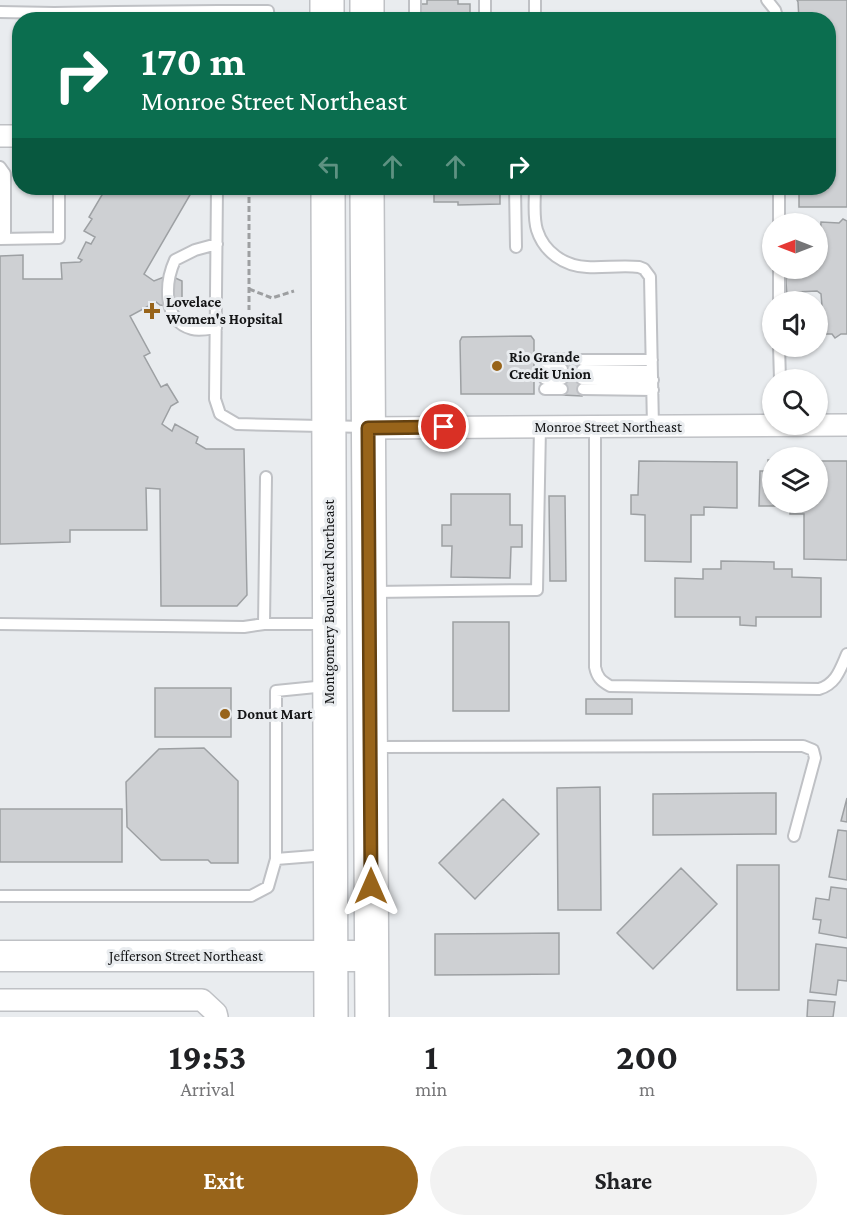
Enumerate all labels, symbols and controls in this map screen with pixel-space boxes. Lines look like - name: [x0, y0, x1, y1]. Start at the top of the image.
- icon: right: [42, 36, 120, 114]
- text: 170 m: [141, 37, 246, 84]
- text: Monroe Street Northeast: [141, 86, 407, 116]
- icon: left: [313, 150, 346, 183]
- icon: ahead: [376, 150, 409, 183]
- icon: ahead: [439, 150, 472, 183]
- icon: right: [502, 150, 535, 183]
- north arrow: [762, 213, 828, 279]
- map controls: [762, 213, 828, 513]
- button: sound: [762, 291, 828, 357]
- place label: Lovelace Women's Hopsital: [165, 294, 283, 327]
- marker: Lovelace Women's Hopsital: [143, 302, 161, 320]
- place label: Rio Grande Credit Union: [509, 349, 592, 382]
- marker: Rio Grande Credit Union: [490, 359, 504, 373]
- button: search: [762, 369, 828, 435]
- pin: [418, 401, 469, 452]
- icon: arrive: [427, 410, 460, 443]
- street label: Monroe Street Northeast: [534, 419, 683, 435]
- button: layers: [762, 447, 828, 513]
- street label: Montgomery Boulevard Northeast: [321, 499, 338, 704]
- place label: Donut Mart: [237, 706, 313, 722]
- marker: Donut Mart: [218, 707, 232, 721]
- position arrow: [339, 854, 403, 918]
- street label: Jefferson Street Northeast: [107, 948, 264, 965]
- text: 19:53: [169, 1037, 246, 1077]
- text: 1: [424, 1037, 438, 1077]
- text: 200: [616, 1037, 678, 1077]
- text: Arrival: [180, 1078, 235, 1100]
- text: min: [415, 1078, 447, 1100]
- text: m: [639, 1078, 655, 1100]
- button: Exit: [30, 1146, 418, 1215]
- button: Share: [430, 1146, 817, 1215]

